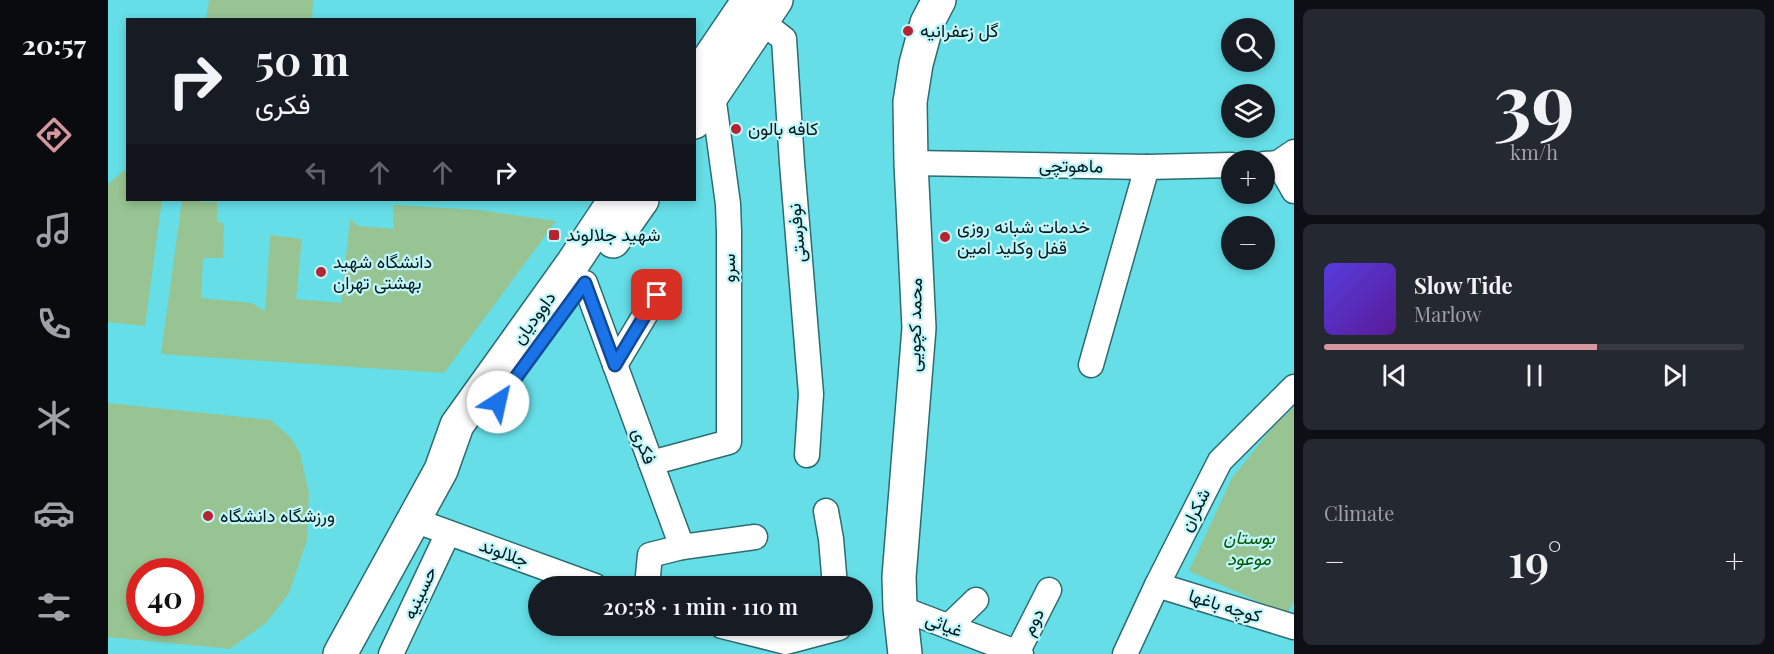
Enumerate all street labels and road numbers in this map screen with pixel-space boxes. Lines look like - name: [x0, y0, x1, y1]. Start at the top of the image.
- street label: ماهوتچی: [1039, 152, 1103, 179]
- street label: نوفرستی: [781, 203, 811, 264]
- street label: سرو: [716, 254, 740, 282]
- street label: محمد کچویی: [901, 278, 928, 372]
- street label: داوودیان: [506, 286, 561, 349]
- street label: فکری: [627, 424, 663, 467]
- street label: شکران: [1173, 484, 1215, 535]
- street label: جلالوند: [476, 532, 532, 572]
- street label: حسینیه: [396, 562, 442, 623]
- street label: کوچه باغها: [1186, 583, 1265, 628]
- street label: دوم: [1015, 604, 1050, 640]
- street label: غیاثی: [922, 606, 966, 642]

